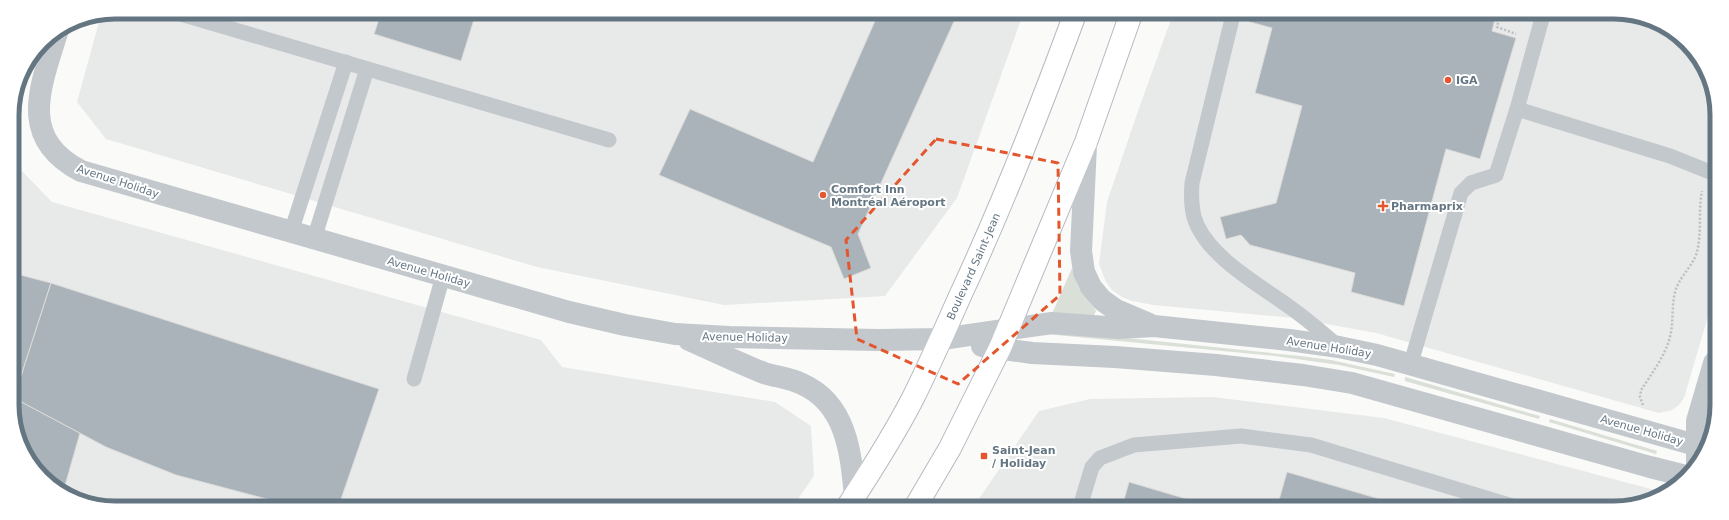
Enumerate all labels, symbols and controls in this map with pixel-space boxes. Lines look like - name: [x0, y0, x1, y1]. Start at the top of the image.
- place label: IGA: [1456, 74, 1478, 87]
- marker: IGA: [1443, 75, 1453, 85]
- street label: Avenue Holiday: [75, 162, 161, 201]
- place label: Comfort Inn Montréal Aéroport: [831, 183, 946, 209]
- marker: Comfort Inn Montréal Aéroport: [818, 190, 828, 200]
- place label: Pharmaprix: [1391, 200, 1463, 213]
- marker: Pharmaprix: [1378, 201, 1388, 211]
- street label: Boulevard Saint-Jean: [944, 211, 1003, 322]
- street label: Avenue Holiday: [386, 254, 472, 291]
- street label: Avenue Holiday: [702, 330, 788, 345]
- street label: Avenue Holiday: [1286, 334, 1373, 361]
- street label: Avenue Holiday: [1599, 412, 1685, 449]
- place label: Saint-Jean / Holiday: [992, 444, 1056, 470]
- marker: Saint-Jean / Holiday: [979, 451, 989, 461]

